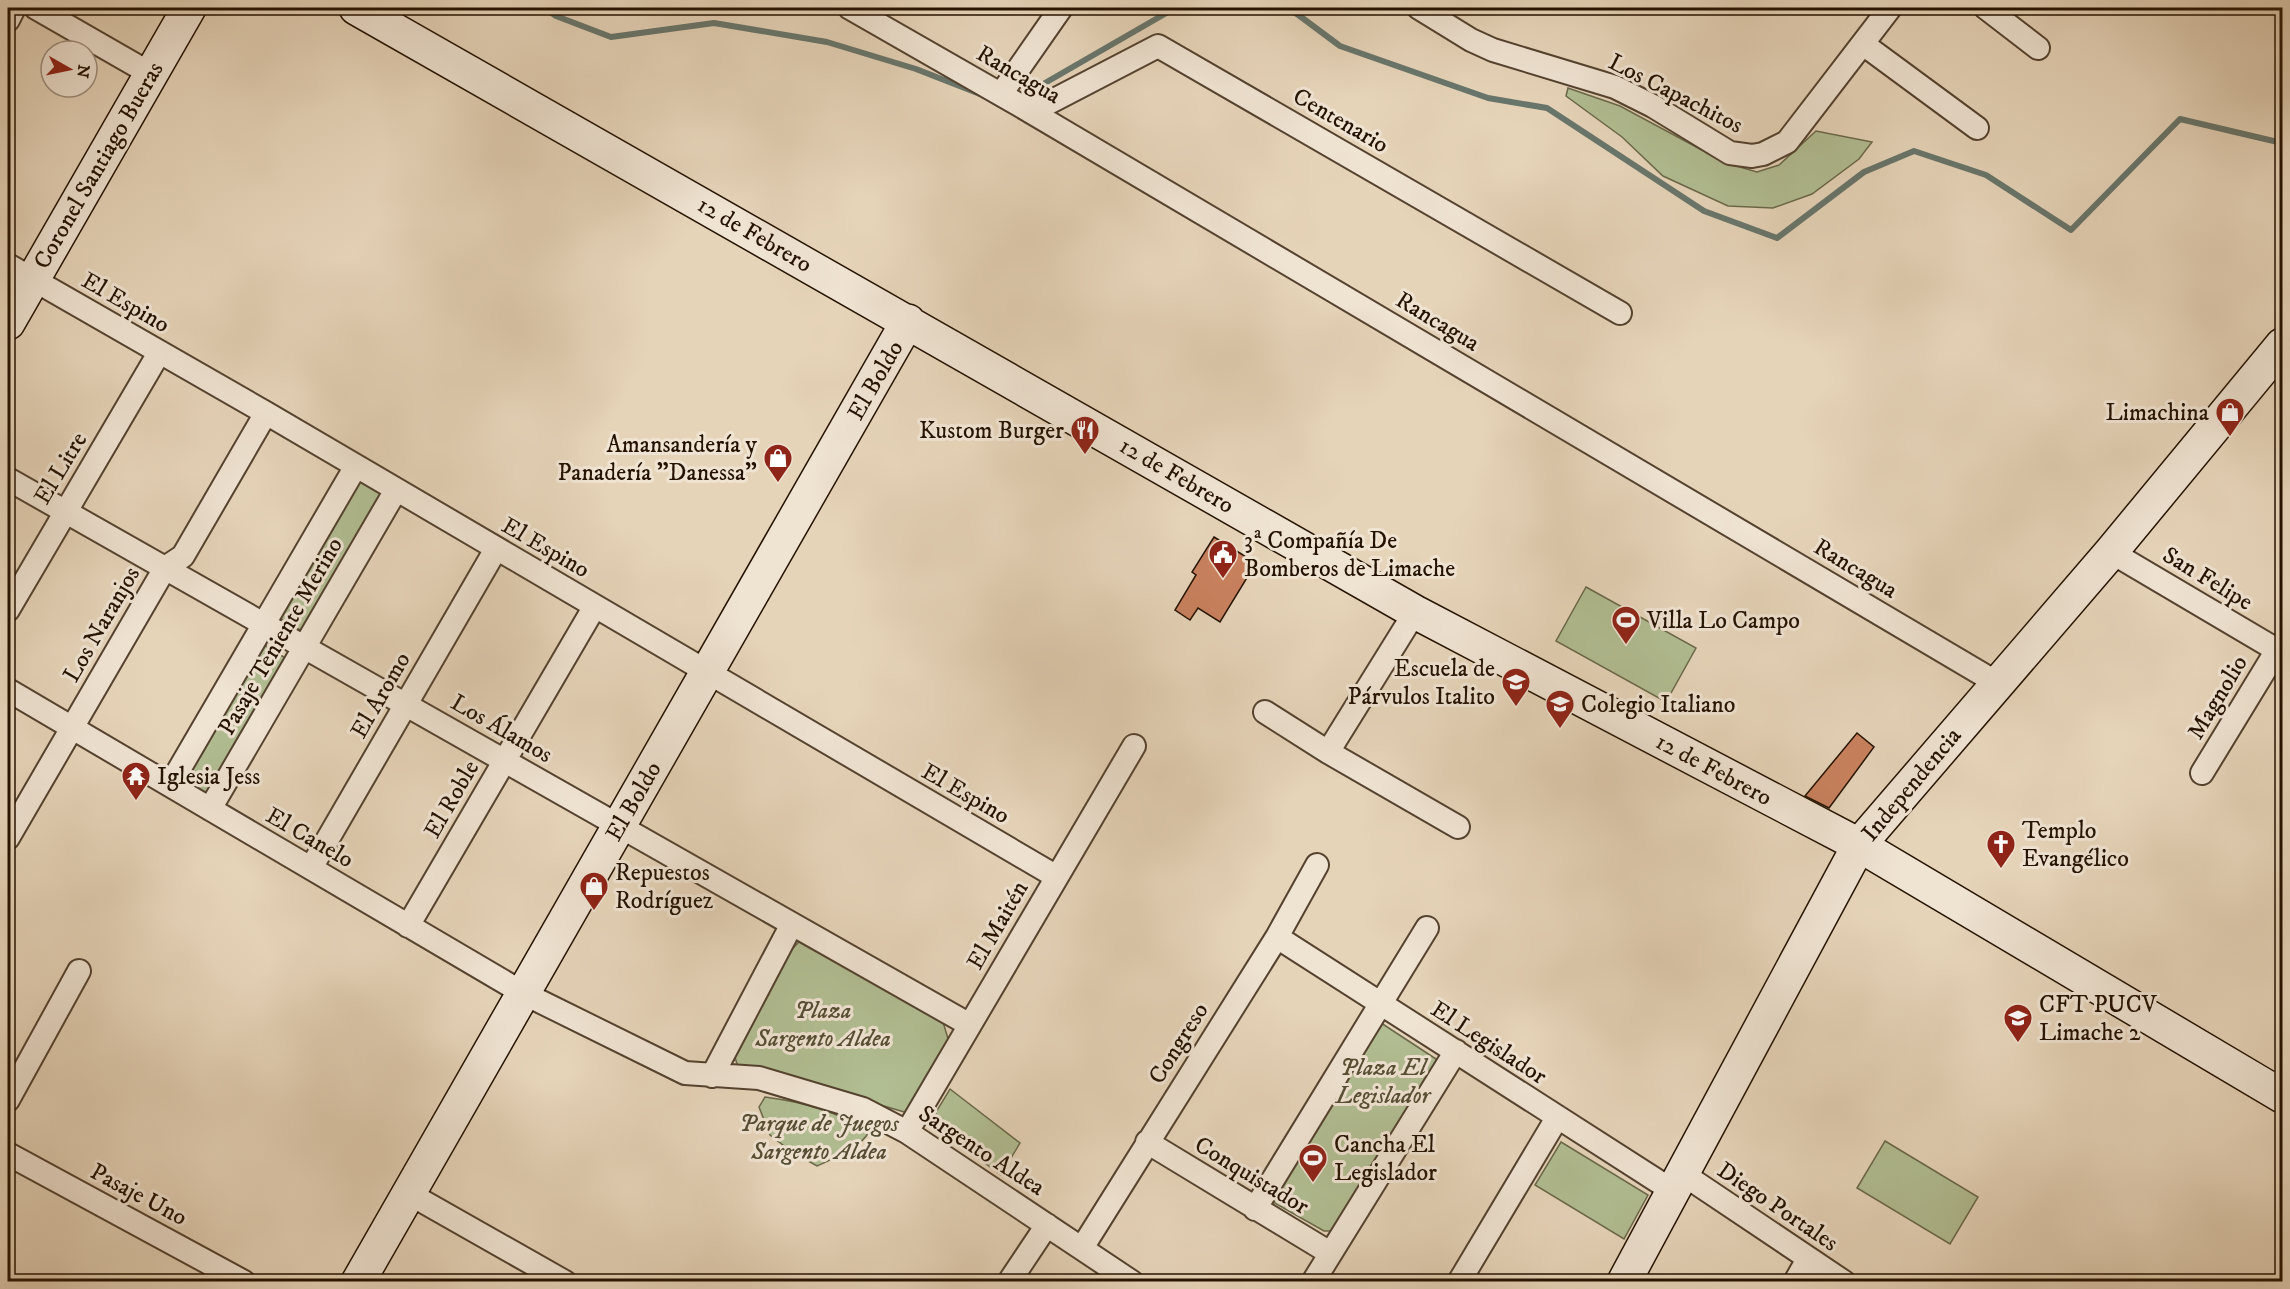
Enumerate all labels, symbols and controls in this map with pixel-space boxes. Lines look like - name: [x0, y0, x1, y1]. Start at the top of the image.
- north arrow: [39, 39, 99, 99]
- street label: Rancagua: [971, 39, 1067, 111]
- street label: Los Capachitos: [1603, 47, 1748, 141]
- street label: Coronel Santiago Bueras: [27, 56, 170, 275]
- text: N: [72, 63, 94, 79]
- street label: Centenario: [1287, 82, 1394, 160]
- street label: 12 de Febrero: [692, 190, 817, 280]
- street label: El Espino: [76, 266, 175, 340]
- street label: Rancagua: [1390, 285, 1486, 359]
- street label: El Boldo: [841, 335, 911, 426]
- shop icon: Limachina: [2214, 396, 2246, 438]
- place label: Limachina: [2105, 398, 2210, 428]
- restaurant icon: Kustom Burger: [1069, 414, 1101, 456]
- place label: Kustom Burger: [919, 416, 1064, 446]
- street label: El Litre: [28, 427, 94, 510]
- place label: Amansandería y Panadería "Danessa": [557, 430, 758, 488]
- street label: 12 de Febrero: [1114, 431, 1239, 521]
- shop icon: Amansandería y Panadería "Danessa": [762, 442, 794, 484]
- street label: El Espino: [496, 511, 595, 585]
- place label: 3ª Compañía De Bomberos de Limache: [1244, 526, 1455, 584]
- street label: Pasaje Teniente Merino: [212, 532, 350, 741]
- street label: Rancagua: [1808, 532, 1904, 606]
- public building icon: 3ª Compañía De Bomberos de Limache: [1207, 538, 1239, 580]
- street label: San Felipe: [2157, 540, 2258, 617]
- street label: Los Naranjos: [57, 561, 147, 688]
- sports icon: Villa Lo Campo: [1610, 604, 1642, 646]
- place label: Villa Lo Campo: [1646, 606, 1800, 636]
- street label: El Aromo: [344, 647, 418, 744]
- street label: Magnolio: [2181, 650, 2255, 745]
- place label: Escuela de Párvulos Italito: [1347, 654, 1495, 712]
- school or university icon: Escuela de Párvulos Italito: [1500, 666, 1532, 708]
- street label: Los Álamos: [445, 687, 558, 770]
- school or university icon: Colegio Italiano: [1544, 688, 1576, 730]
- place label: Colegio Italiano: [1581, 690, 1735, 720]
- street label: Independencia: [1855, 721, 1969, 848]
- street label: 12 de Febrero: [1650, 727, 1777, 813]
- street label: El Roble: [418, 755, 486, 844]
- street label: El Boldo: [599, 756, 669, 847]
- street label: El Espino: [916, 757, 1015, 831]
- temple icon: Iglesia Jess: [120, 760, 152, 802]
- place label: Iglesia Jess: [157, 762, 260, 792]
- street label: El Canelo: [260, 801, 359, 875]
- place label: Templo Evangélico: [2022, 816, 2129, 874]
- church icon: Templo Evangélico: [1985, 828, 2017, 870]
- place label: Repuestos Rodríguez: [615, 858, 714, 916]
- shop icon: Repuestos Rodríguez: [578, 870, 610, 912]
- street label: El Maitén: [960, 875, 1036, 975]
- place label: CFT PUCV Limache 2: [2039, 990, 2158, 1048]
- street label: El Legislador: [1425, 994, 1552, 1091]
- park label: Plaza Sargento Aldea: [754, 996, 891, 1054]
- street label: Congreso: [1142, 997, 1216, 1090]
- school or university icon: CFT PUCV Limache 2: [2002, 1002, 2034, 1044]
- park label: Plaza El Legislador: [1334, 1053, 1433, 1111]
- street label: Sargento Aldea: [913, 1099, 1051, 1203]
- park label: Parque de Juegos Sargento Aldea: [739, 1109, 899, 1167]
- street label: Conquistador: [1189, 1130, 1314, 1222]
- place label: Cancha El Legislador: [1334, 1130, 1437, 1188]
- sports icon: Cancha El Legislador: [1297, 1142, 1329, 1184]
- street label: Diego Portales: [1711, 1155, 1844, 1258]
- street label: Pasaje Uno: [85, 1157, 192, 1233]

